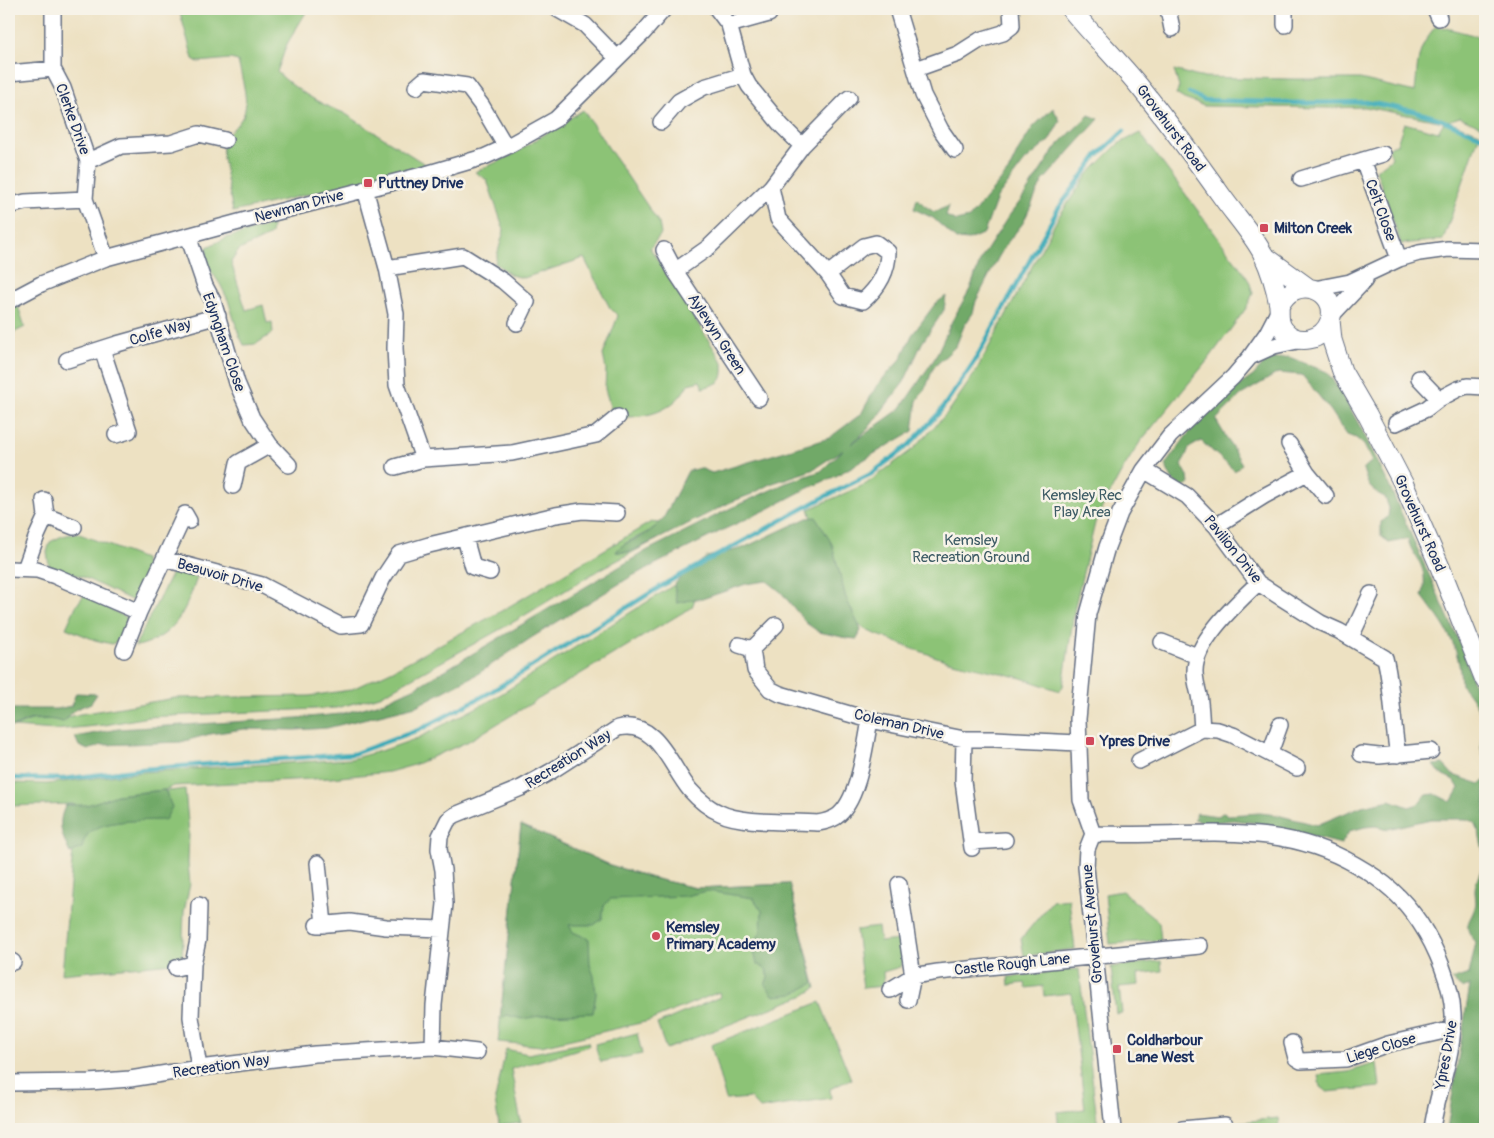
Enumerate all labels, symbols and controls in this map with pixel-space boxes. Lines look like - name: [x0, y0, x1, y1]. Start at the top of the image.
- street label: Clerke Drive: [51, 81, 94, 158]
- street label: Grovehurst Road: [1132, 81, 1210, 176]
- place label: Puttney Drive: [378, 174, 464, 193]
- marker: Puttney Drive: [362, 177, 374, 189]
- street label: Celt Close: [1361, 177, 1401, 244]
- street label: Newman Drive: [253, 185, 346, 227]
- place label: Milton Creek: [1274, 219, 1353, 238]
- marker: Milton Creek: [1258, 222, 1270, 234]
- street label: Edyngham Close: [198, 290, 250, 395]
- street label: Aylewyn Green: [683, 290, 750, 378]
- street label: Colfe Way: [127, 315, 194, 350]
- street label: Grovehurst Road: [1390, 472, 1449, 575]
- park label: Kemsley Rec Play Area: [1042, 486, 1123, 522]
- street label: Pavilion Drive: [1199, 511, 1266, 588]
- park label: Kemsley Recreation Ground: [912, 531, 1030, 567]
- street label: Beauvoir Drive: [175, 554, 265, 597]
- street label: Coleman Drive: [852, 705, 946, 744]
- street label: Recreation Way: [522, 725, 615, 793]
- place label: Ypres Drive: [1099, 732, 1170, 751]
- marker: Ypres Drive: [1084, 735, 1096, 747]
- street label: Grovehurst Avenue: [1078, 863, 1107, 984]
- place label: Kemsley Primary Academy: [666, 918, 776, 954]
- marker: Kemsley Primary Academy: [650, 930, 662, 942]
- street label: Castle Rough Lane: [953, 949, 1071, 980]
- street label: Ypres Drive: [1431, 1018, 1462, 1092]
- street label: Liege Close: [1344, 1029, 1419, 1068]
- place label: Coldharbour Lane West: [1127, 1031, 1204, 1067]
- marker: Coldharbour Lane West: [1111, 1043, 1123, 1055]
- street label: Recreation Way: [172, 1050, 271, 1083]

